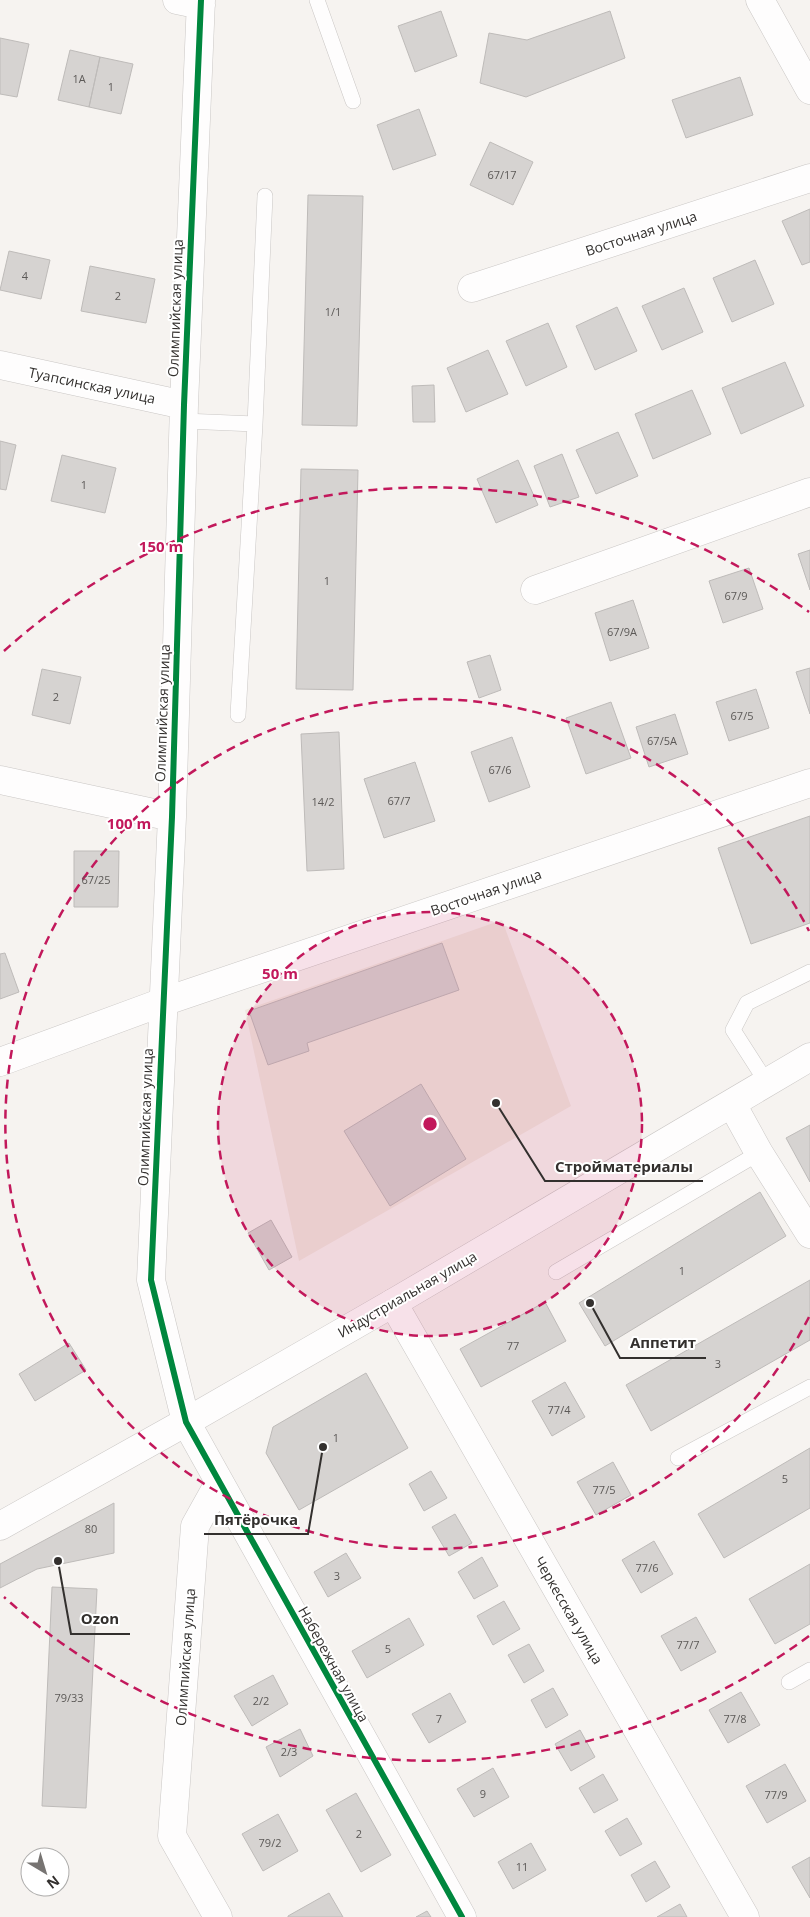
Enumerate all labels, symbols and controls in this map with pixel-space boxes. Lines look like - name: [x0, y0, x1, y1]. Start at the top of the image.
- house number: 1А: [72, 71, 86, 86]
- house number: 1: [108, 79, 114, 94]
- house number: 67/17: [487, 167, 517, 182]
- street label: Восточная улица: [583, 206, 699, 260]
- street label: Олимпийская улица: [163, 239, 187, 377]
- house number: 4: [22, 268, 29, 283]
- house number: 2: [115, 288, 121, 303]
- house number: 1/1: [325, 304, 341, 319]
- street label: Туапсинская улица: [27, 362, 157, 408]
- house number: 1: [81, 477, 87, 492]
- text: 150 m: [139, 536, 183, 556]
- house number: 1: [324, 573, 330, 588]
- house number: 67/9: [725, 588, 747, 603]
- house number: 67/9А: [607, 624, 637, 639]
- street label: Олимпийская улица: [150, 644, 174, 782]
- house number: 2: [53, 689, 59, 704]
- house number: 67/5: [731, 708, 753, 723]
- house number: 67/5А: [647, 733, 677, 748]
- house number: 67/6: [489, 762, 511, 777]
- house number: 67/7: [388, 793, 410, 808]
- house number: 14/2: [312, 794, 334, 809]
- text: 100 m: [107, 813, 151, 833]
- street label: Восточная улица: [428, 864, 544, 920]
- house number: 67/25: [81, 872, 111, 887]
- text: 50 m: [262, 963, 298, 983]
- street label: Олимпийская улица: [133, 1048, 157, 1186]
- centre of rings: [421, 1115, 439, 1133]
- callout: Стройматериалы: [545, 1151, 703, 1181]
- text: Стройматериалы: [555, 1156, 693, 1176]
- street label: Индустриальная улица: [334, 1246, 480, 1342]
- house number: 1: [679, 1263, 685, 1278]
- callout: Аппетит: [620, 1328, 706, 1358]
- text: Аппетит: [630, 1332, 696, 1352]
- house number: 77: [507, 1338, 519, 1353]
- house number: 3: [715, 1356, 721, 1371]
- house number: 77/4: [548, 1402, 571, 1417]
- house number: 1: [333, 1430, 339, 1445]
- house number: 5: [782, 1471, 788, 1486]
- house number: 77/5: [593, 1482, 615, 1497]
- callout: Пятёрочка: [204, 1504, 308, 1534]
- text: Пятёрочка: [214, 1509, 298, 1529]
- house number: 80: [85, 1521, 97, 1536]
- street label: Черкесская улица: [530, 1553, 608, 1667]
- house number: 77/6: [636, 1560, 658, 1575]
- house number: 3: [334, 1568, 340, 1583]
- street label: Олимпийская улица: [171, 1587, 199, 1727]
- street label: Набережная улица: [294, 1603, 374, 1725]
- callout: Ozon: [71, 1604, 130, 1634]
- text: Ozon: [81, 1608, 119, 1628]
- house number: 77/7: [677, 1637, 699, 1652]
- house number: 5: [385, 1641, 391, 1656]
- house number: 79/33: [54, 1690, 84, 1705]
- house number: 2/2: [253, 1693, 269, 1708]
- house number: 7: [436, 1711, 442, 1726]
- house number: 77/8: [724, 1711, 746, 1726]
- house number: 2/3: [281, 1744, 297, 1759]
- house number: 9: [480, 1786, 486, 1801]
- house number: 77/9: [765, 1787, 787, 1802]
- house number: 2: [356, 1826, 362, 1841]
- house number: 79/2: [259, 1835, 281, 1850]
- north arrow: [20, 1847, 70, 1897]
- house number: 11: [516, 1859, 528, 1874]
- text: N: [43, 1872, 64, 1894]

